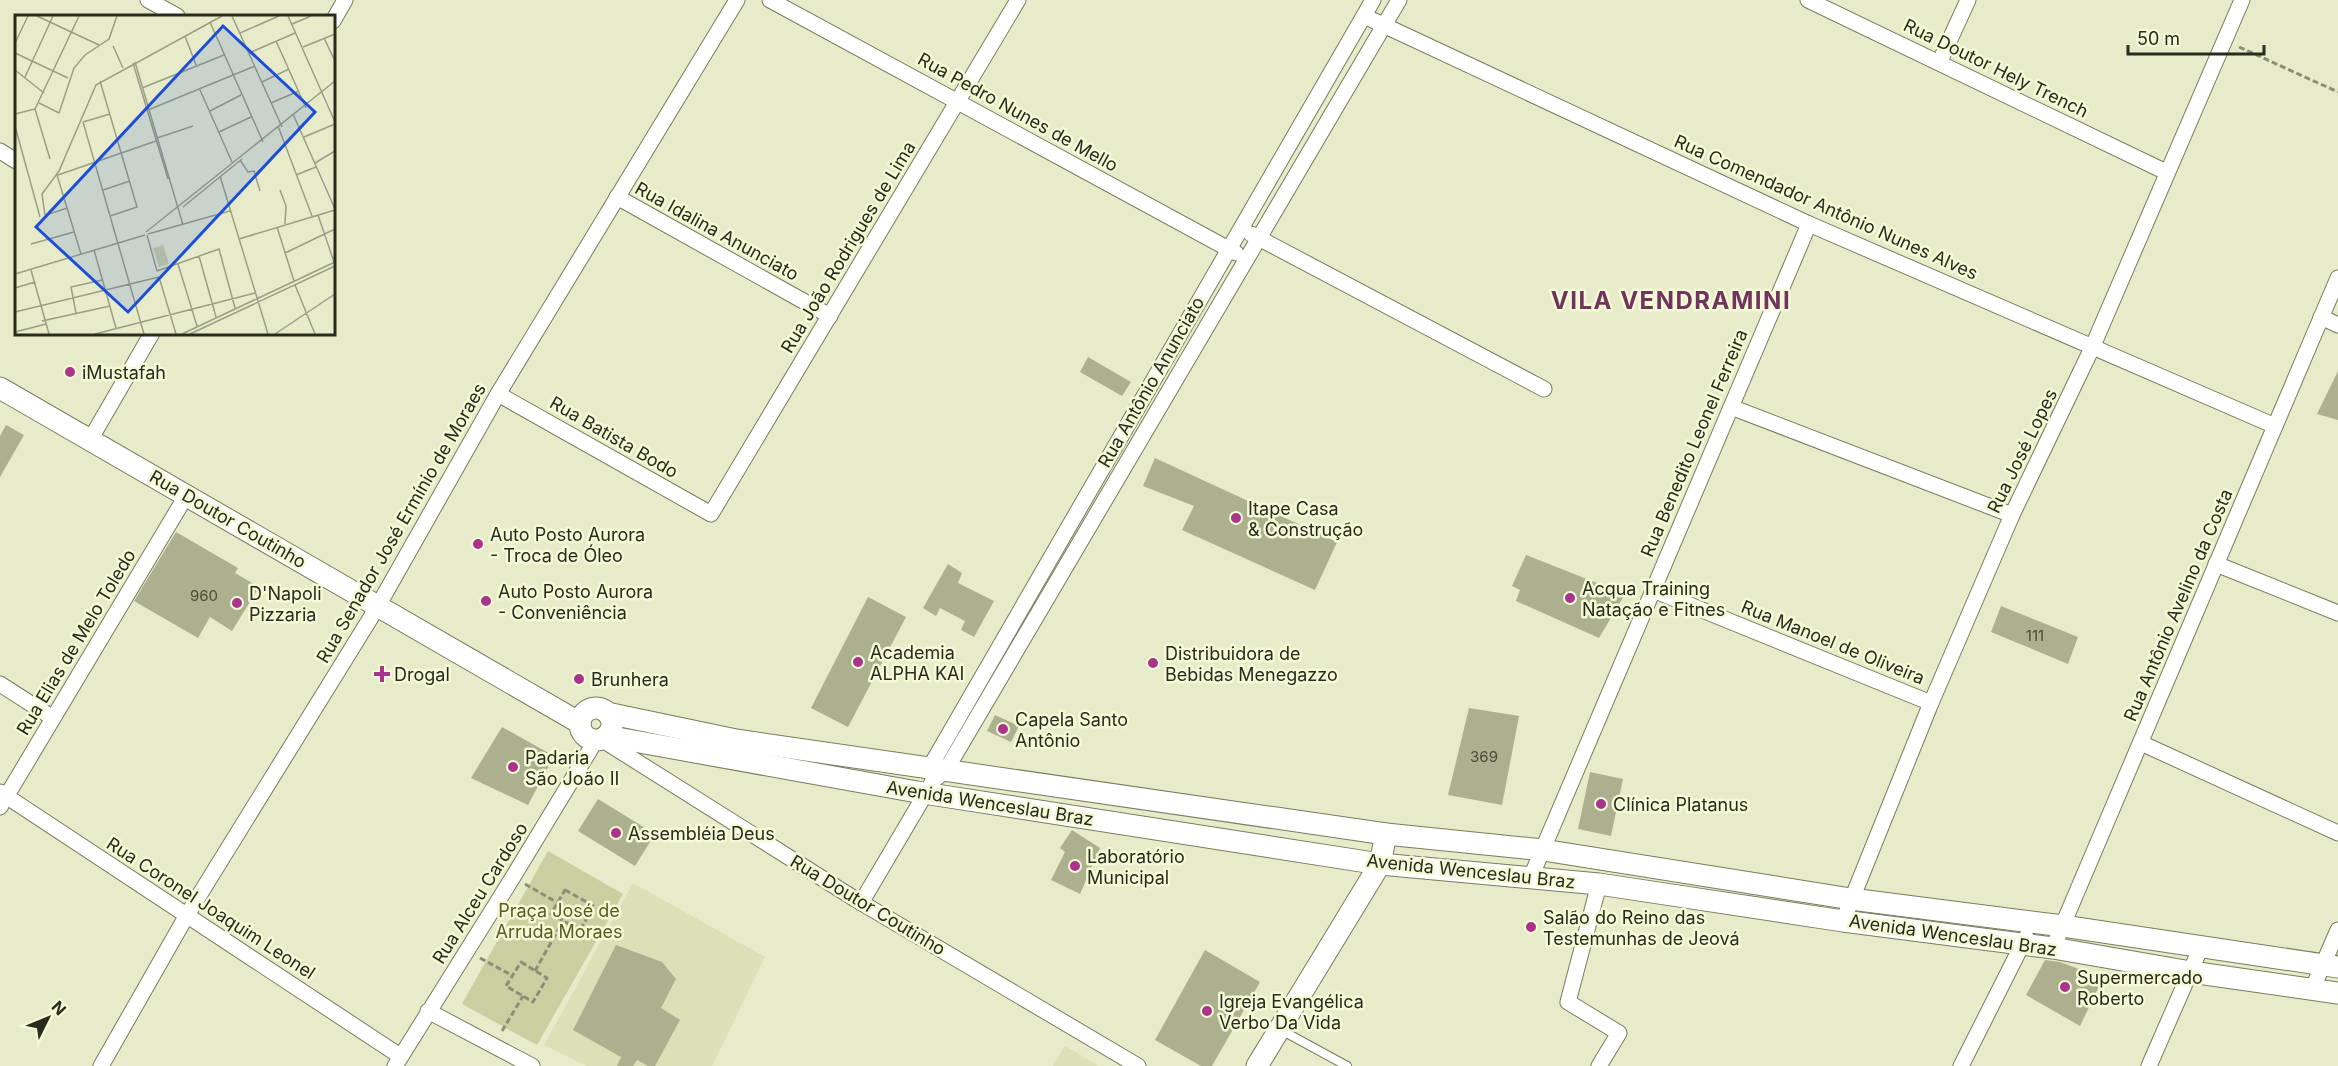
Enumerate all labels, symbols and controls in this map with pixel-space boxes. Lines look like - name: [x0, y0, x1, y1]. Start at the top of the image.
- street label: Rua Doutor Hely Trench: [1900, 14, 2092, 122]
- inset map: [15, 15, 334, 334]
- scale bar: [2128, 18, 2264, 56]
- text: 50 m: [2137, 28, 2180, 49]
- street label: Rua Pedro Nunes de Mello: [914, 48, 1122, 176]
- street label: Rua Comendador Antônio Nunes Alves: [1671, 130, 1981, 284]
- street label: Rua João Rodrigues de Lima: [776, 137, 920, 357]
- street label: Rua Idalina Anunciato: [632, 177, 802, 285]
- district label: VILA VENDRAMINI: [1551, 286, 1791, 315]
- street label: Rua Antônio Anunciato: [1094, 293, 1208, 471]
- street label: Rua Benedito Leonel Ferreira: [1636, 326, 1752, 560]
- place label: iMustafah: [82, 362, 166, 383]
- marker: iMustafah: [63, 365, 77, 379]
- street label: Rua Senador José Ermínio de Moraes: [312, 379, 490, 667]
- street label: Rua José Lopes: [1983, 385, 2061, 517]
- street label: Rua Batista Bodo: [546, 392, 682, 482]
- street label: Rua Doutor Coutinho: [146, 466, 310, 572]
- street label: Rua Antônio Avelino da Costa: [2119, 486, 2237, 724]
- place label: Itape Casa & Construção: [1248, 498, 1363, 540]
- marker: Itape Casa & Construção: [1229, 511, 1243, 525]
- place label: Auto Posto Aurora - Troca de Óleo: [490, 524, 645, 566]
- marker: Auto Posto Aurora - Troca de Óleo: [471, 537, 485, 551]
- street label: Rua Elias de Melo Toledo: [12, 545, 140, 739]
- place label: Acqua Training Natação e Fitnes: [1582, 578, 1725, 620]
- place label: Auto Posto Aurora - Conveniência: [498, 581, 653, 623]
- place label: D'Napoli Pizzaria: [249, 583, 322, 625]
- house number: 960: [190, 586, 218, 605]
- marker: Acqua Training Natação e Fitnes: [1563, 591, 1577, 605]
- marker: Auto Posto Aurora - Conveniência: [479, 594, 493, 608]
- marker: D'Napoli Pizzaria: [230, 596, 244, 610]
- street label: Rua Manoel de Oliveira: [1738, 596, 1928, 688]
- house number: 111: [2026, 626, 2044, 645]
- place label: Academia ALPHA KAI: [870, 642, 964, 684]
- place label: Distribuidora de Bebidas Menegazzo: [1165, 643, 1338, 685]
- marker: Academia ALPHA KAI: [851, 655, 865, 669]
- marker: Distribuidora de Bebidas Menegazzo: [1146, 656, 1160, 670]
- place label: Drogal: [394, 664, 450, 685]
- marker: Drogal: [375, 667, 389, 681]
- place label: Brunhera: [591, 669, 669, 690]
- marker: Brunhera: [572, 672, 586, 686]
- place label: Capela Santo Antônio: [1015, 709, 1128, 751]
- marker: Capela Santo Antônio: [996, 722, 1010, 736]
- place label: Padaria São João II: [525, 747, 619, 789]
- house number: 369: [1470, 747, 1498, 766]
- marker: Padaria São João II: [506, 760, 520, 774]
- street label: Avenida Wenceslau Braz: [885, 776, 1095, 830]
- place label: Clínica Platanus: [1613, 794, 1748, 815]
- marker: Clínica Platanus: [1594, 797, 1608, 811]
- street label: Rua Alceu Cardoso: [428, 819, 532, 967]
- place label: Assembléia Deus: [628, 823, 775, 844]
- marker: Assembléia Deus: [609, 826, 623, 840]
- street label: Rua Coronel Joaquim Leonel: [103, 833, 319, 983]
- place label: Laboratório Municipal: [1087, 846, 1185, 888]
- street label: Rua Doutor Coutinho: [787, 850, 949, 960]
- street label: Avenida Wenceslau Braz: [1366, 850, 1576, 892]
- marker: Laboratório Municipal: [1068, 859, 1082, 873]
- park label: Praça José de Arruda Moraes: [495, 900, 623, 942]
- place label: Salão do Reino das Testemunhas de Jeová: [1543, 907, 1740, 949]
- street label: Avenida Wenceslau Braz: [1848, 910, 2058, 960]
- marker: Salão do Reino das Testemunhas de Jeová: [1524, 920, 1538, 934]
- place label: Supermercado Roberto: [2077, 967, 2203, 1009]
- marker: Supermercado Roberto: [2058, 980, 2072, 994]
- north arrow: [18, 988, 78, 1048]
- place label: Igreja Evangélica Verbo Da Vida: [1219, 991, 1364, 1033]
- text: N: [47, 996, 70, 1019]
- marker: Igreja Evangélica Verbo Da Vida: [1200, 1004, 1214, 1018]

